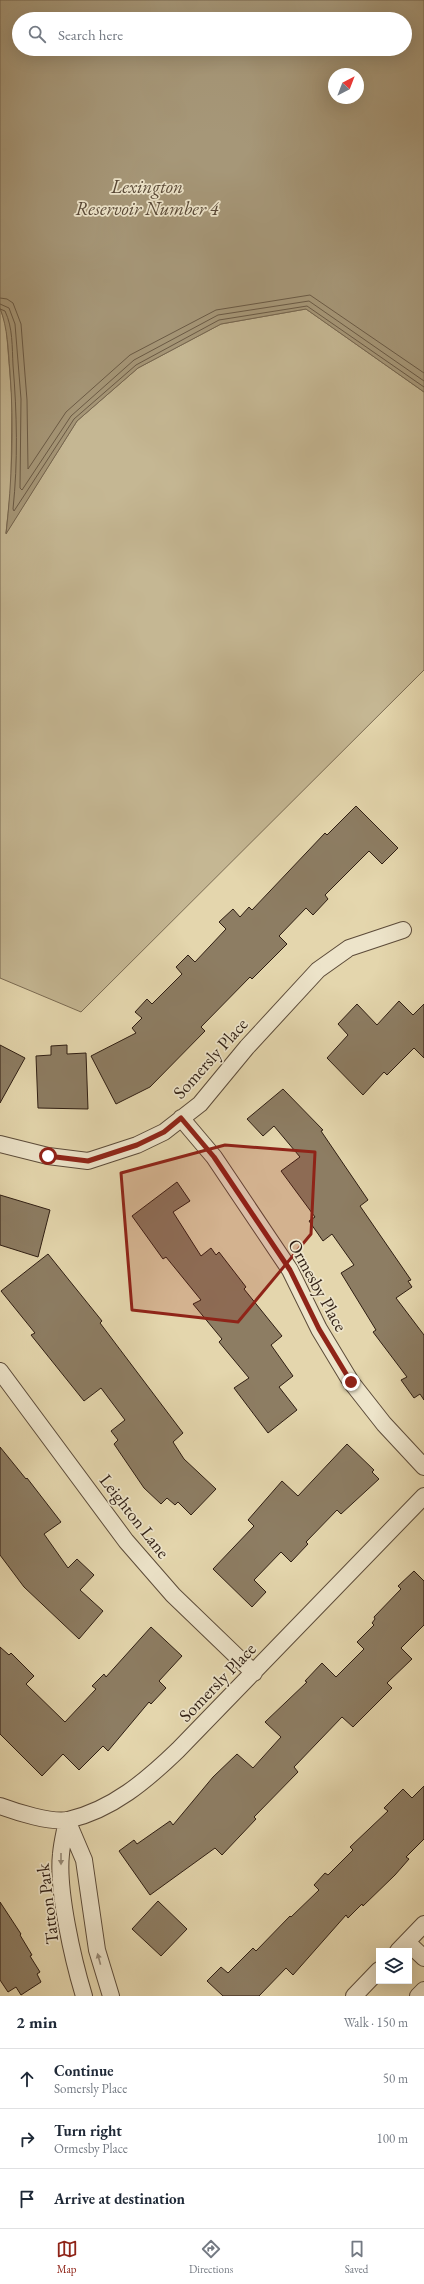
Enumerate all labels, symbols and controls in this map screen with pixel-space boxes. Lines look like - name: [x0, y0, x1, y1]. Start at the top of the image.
- search box: [12, 12, 412, 56]
- icon: search: [26, 23, 48, 45]
- text: Search here: [58, 25, 123, 44]
- north arrow: [328, 68, 364, 104]
- water label: Lexington Reservoir Number 4: [75, 174, 220, 221]
- street label: Somersly Place: [168, 1013, 252, 1103]
- route start: [39, 1147, 57, 1165]
- street label: Ormesby Place: [283, 1235, 353, 1335]
- route end: [342, 1373, 360, 1391]
- street label: Leighton Lane: [95, 1469, 175, 1563]
- street label: Somersly Place: [174, 1638, 260, 1726]
- one-way arrow: [58, 1853, 64, 1866]
- street label: Tatton Park: [31, 1862, 63, 1946]
- map controls: [376, 1948, 412, 1984]
- button: layers: [376, 1948, 412, 1984]
- one-way arrow: [96, 1952, 102, 1965]
- text: 2 min: [16, 2011, 57, 2033]
- text: Walk · 150 m: [344, 2014, 408, 2031]
- text: Continue: [54, 2061, 114, 2080]
- icon: ahead: [16, 2068, 38, 2090]
- text: 50 m: [383, 2070, 408, 2087]
- text: Somersly Place: [54, 2080, 127, 2097]
- text: Turn right: [54, 2121, 122, 2140]
- icon: right: [16, 2128, 38, 2150]
- text: 100 m: [377, 2130, 408, 2147]
- text: Ormesby Place: [54, 2140, 128, 2157]
- icon: arrive: [16, 2188, 38, 2210]
- text: Arrive at destination: [54, 2189, 185, 2208]
- tab: Map: [56, 2238, 78, 2276]
- tab: Directions: [189, 2238, 233, 2276]
- tab: Saved: [345, 2238, 368, 2276]

